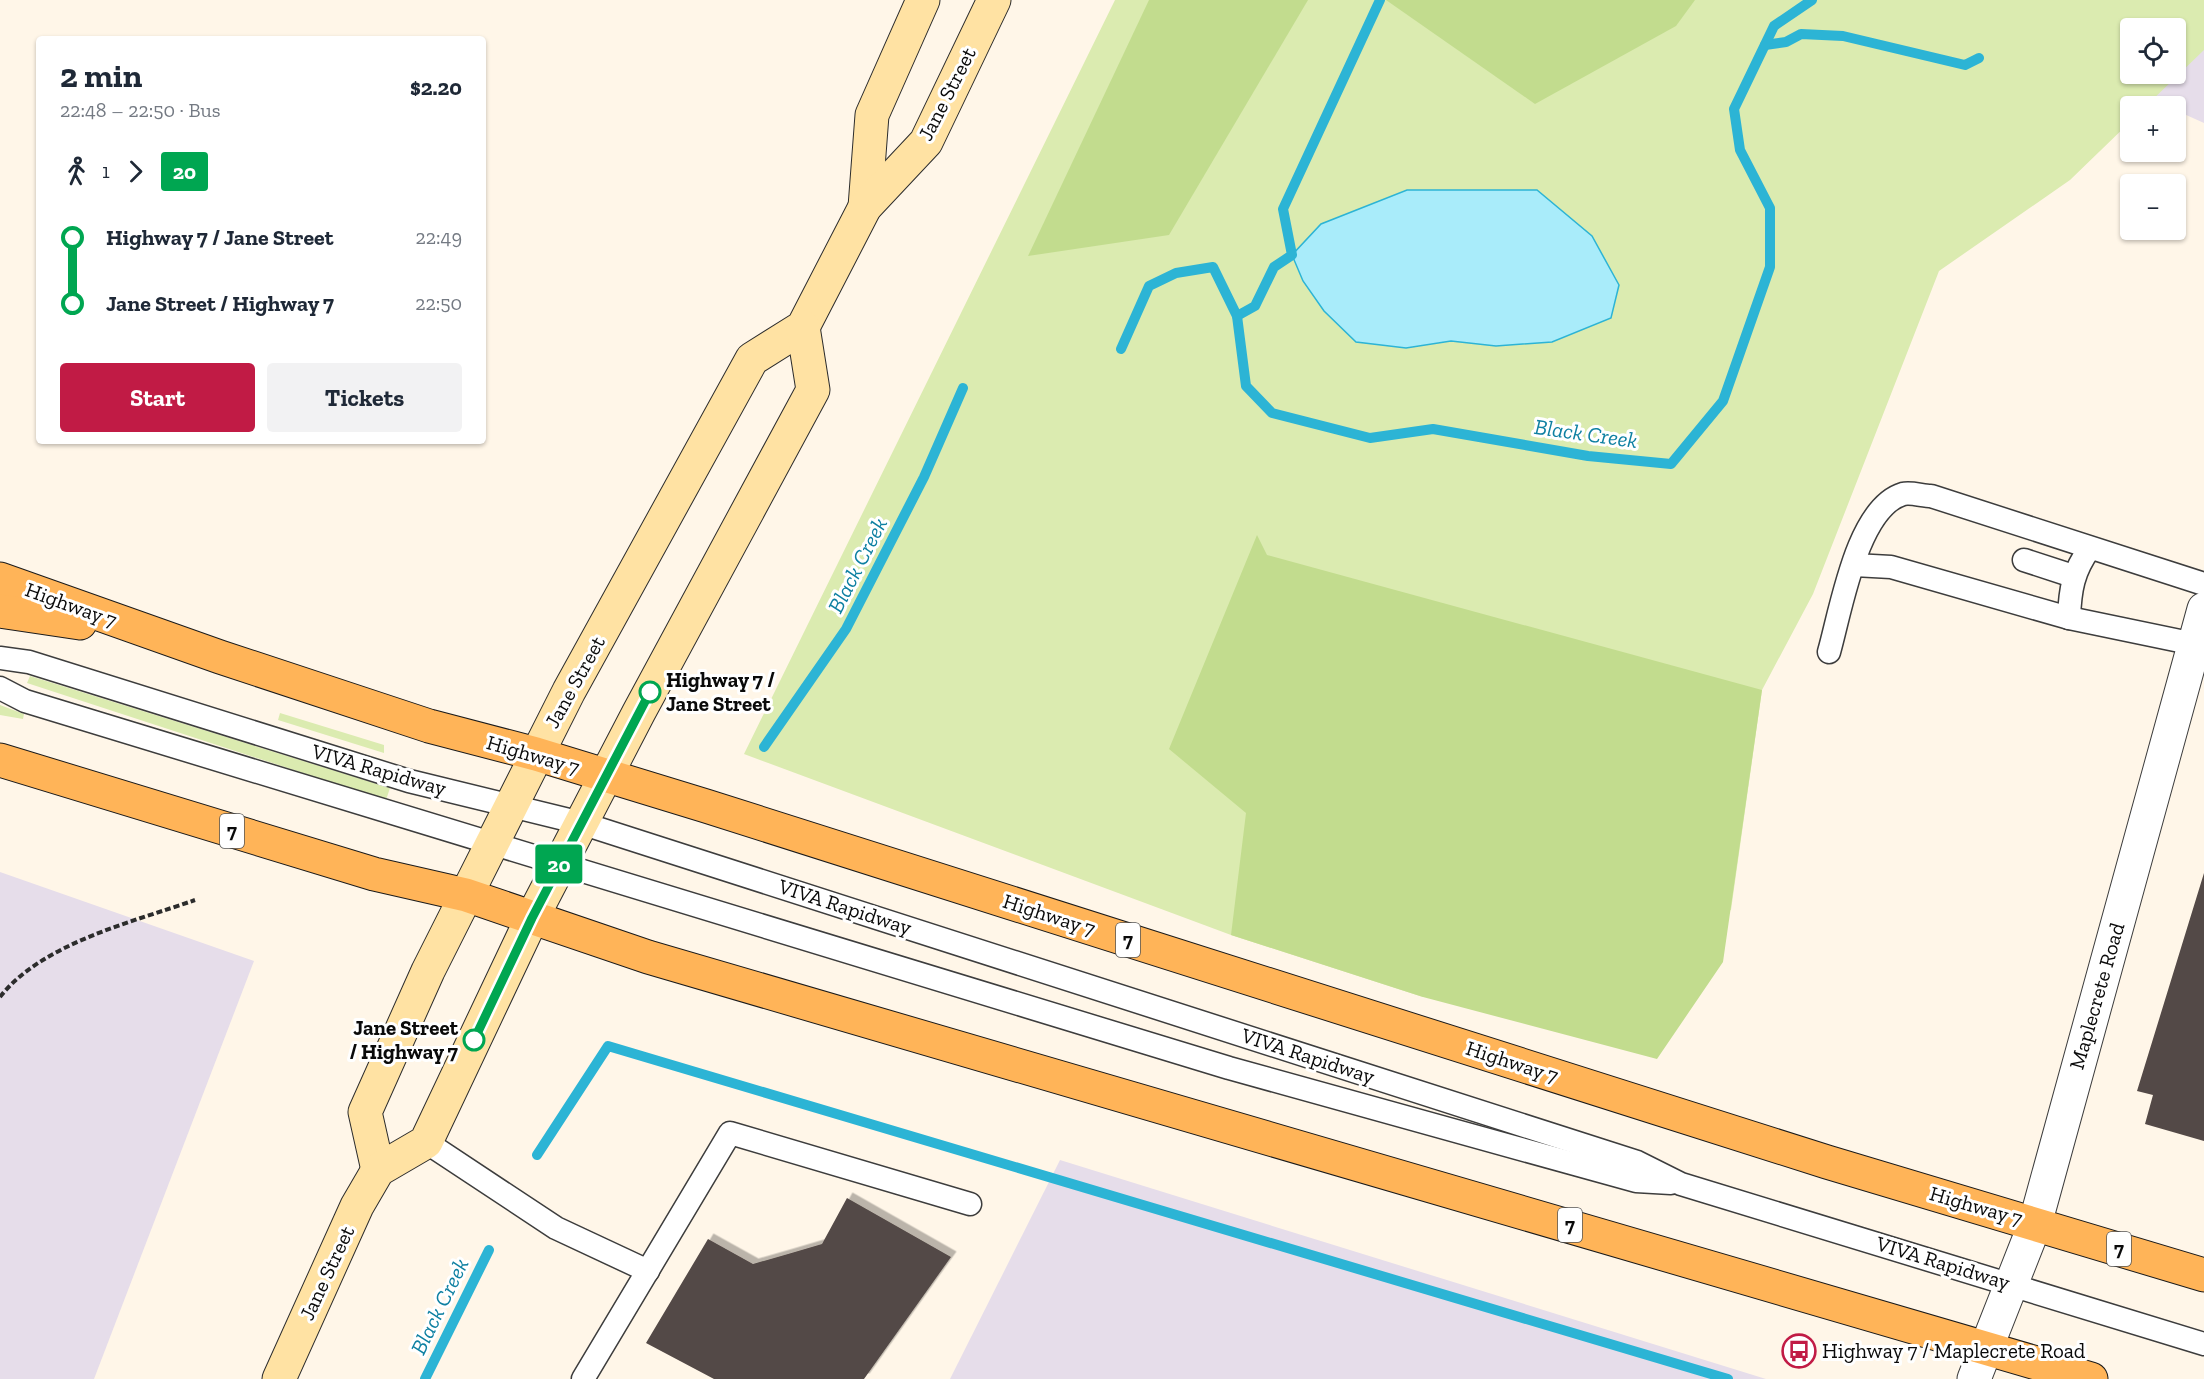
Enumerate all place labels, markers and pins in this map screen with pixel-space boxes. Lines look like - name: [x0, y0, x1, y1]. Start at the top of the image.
- place label: Highway 7 / Jane Street: [666, 667, 775, 716]
- marker: Highway 7 / Jane Street: [639, 681, 661, 703]
- place label: Jane Street / Highway 7: [349, 1015, 459, 1064]
- marker: Jane Street / Highway 7: [463, 1029, 485, 1051]
- bus stop icon: Highway 7 / Maplecrete Road: [1781, 1333, 1817, 1369]
- place label: Highway 7 / Maplecrete Road: [1822, 1338, 2086, 1363]

